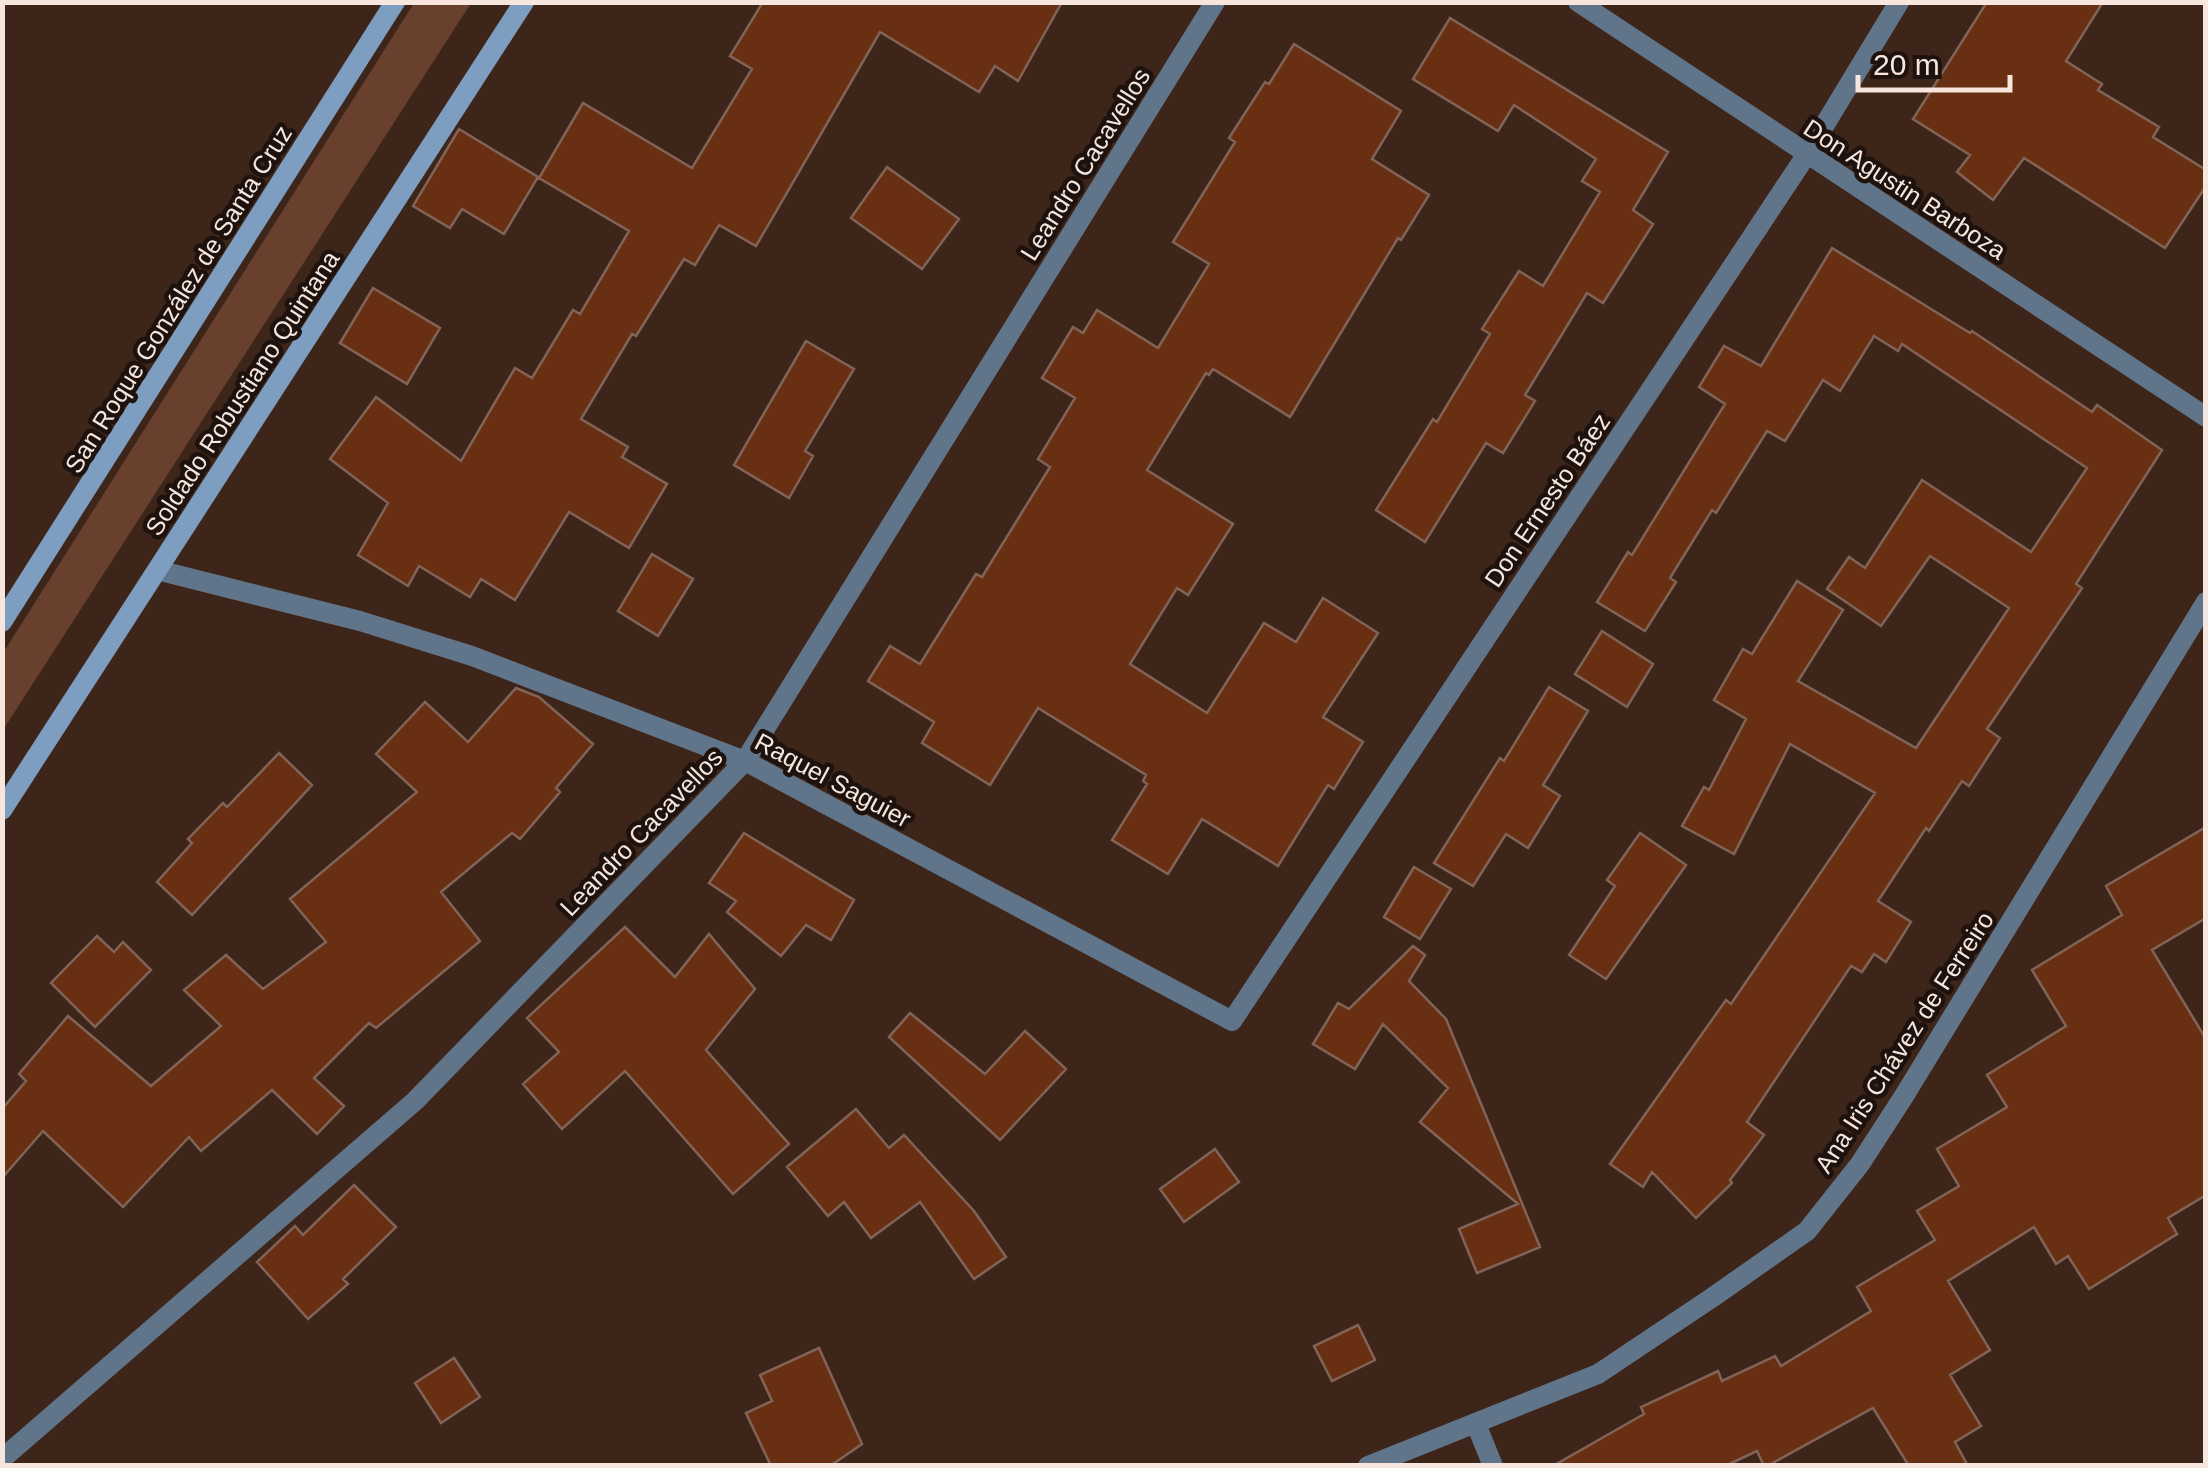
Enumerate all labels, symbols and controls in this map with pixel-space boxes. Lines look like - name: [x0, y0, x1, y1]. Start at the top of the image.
- scale bar: [1858, 30, 2010, 92]
- text: 20 m: [1873, 48, 1940, 81]
- street label: Leandro Cacavellos: [1015, 63, 1155, 265]
- street label: Don Agustin Barboza: [1799, 113, 2011, 265]
- street label: San Roque González de Santa Cruz: [59, 120, 297, 478]
- street label: Soldado Robustiano Quintana: [139, 245, 345, 541]
- street label: Don Ernesto Báez: [1479, 408, 1615, 592]
- street label: Raquel Saguier: [750, 727, 916, 833]
- street label: Leandro Cacavellos: [554, 743, 728, 921]
- street label: Ana Iris Chávez de Ferreiro: [1809, 906, 1999, 1178]

